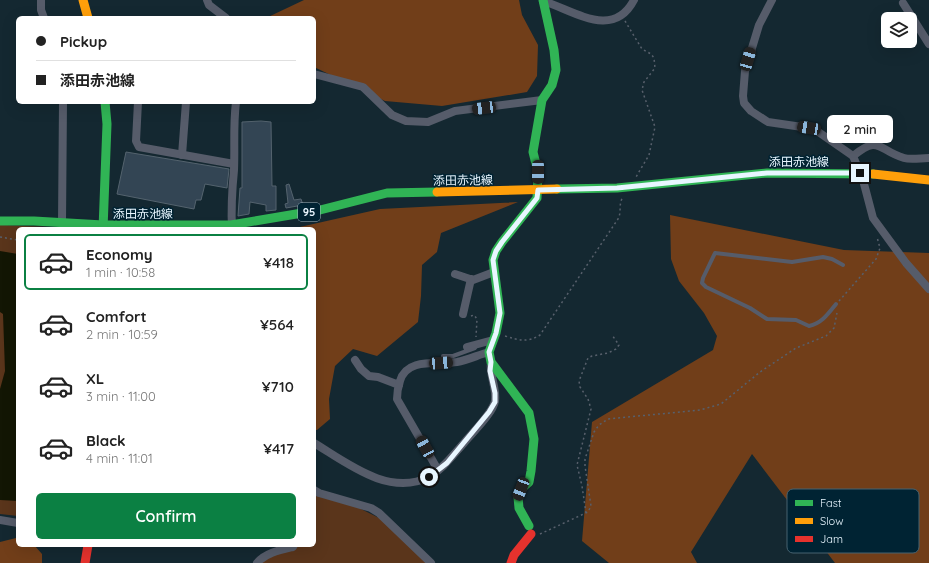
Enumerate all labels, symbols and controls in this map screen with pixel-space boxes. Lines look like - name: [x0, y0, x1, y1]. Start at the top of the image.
- map controls: [881, 12, 917, 48]
- button: layers: [881, 12, 917, 48]
- text: Pickup: [60, 32, 107, 51]
- car: [739, 46, 757, 72]
- text: 添田赤池線: [60, 71, 135, 90]
- car: [471, 101, 497, 115]
- callout: 2 min: [827, 115, 893, 143]
- car: [796, 120, 822, 136]
- text: 2 min: [843, 121, 877, 137]
- street label: 添田赤池線: [769, 154, 829, 169]
- car: [532, 160, 544, 184]
- route end: [851, 164, 869, 182]
- street label: 添田赤池線: [433, 172, 493, 188]
- road number: 95: [298, 203, 320, 221]
- street label: 添田赤池線: [113, 206, 173, 221]
- icon: car: [38, 244, 74, 280]
- text: Economy: [86, 245, 153, 264]
- text: ¥418: [263, 253, 294, 272]
- text: 1 min · 10:58: [86, 264, 155, 280]
- icon: car: [38, 306, 74, 342]
- text: Comfort: [86, 307, 147, 326]
- text: ¥564: [260, 315, 294, 334]
- text: 2 min · 10:59: [86, 326, 158, 342]
- car: [429, 356, 453, 370]
- icon: car: [38, 368, 74, 404]
- text: XL: [86, 369, 104, 388]
- text: ¥710: [262, 377, 294, 396]
- text: 3 min · 11:00: [86, 388, 156, 404]
- icon: car: [38, 430, 74, 466]
- text: Black: [86, 431, 126, 450]
- car: [414, 434, 436, 460]
- text: ¥417: [263, 439, 294, 458]
- text: 4 min · 11:01: [86, 450, 153, 466]
- route start: [420, 468, 438, 486]
- car: [511, 476, 531, 502]
- legend: [787, 489, 919, 553]
- button: Confirm: [36, 493, 296, 539]
- text: Fast: [820, 496, 842, 510]
- text: Slow: [820, 514, 844, 528]
- text: Jam: [820, 532, 843, 546]

